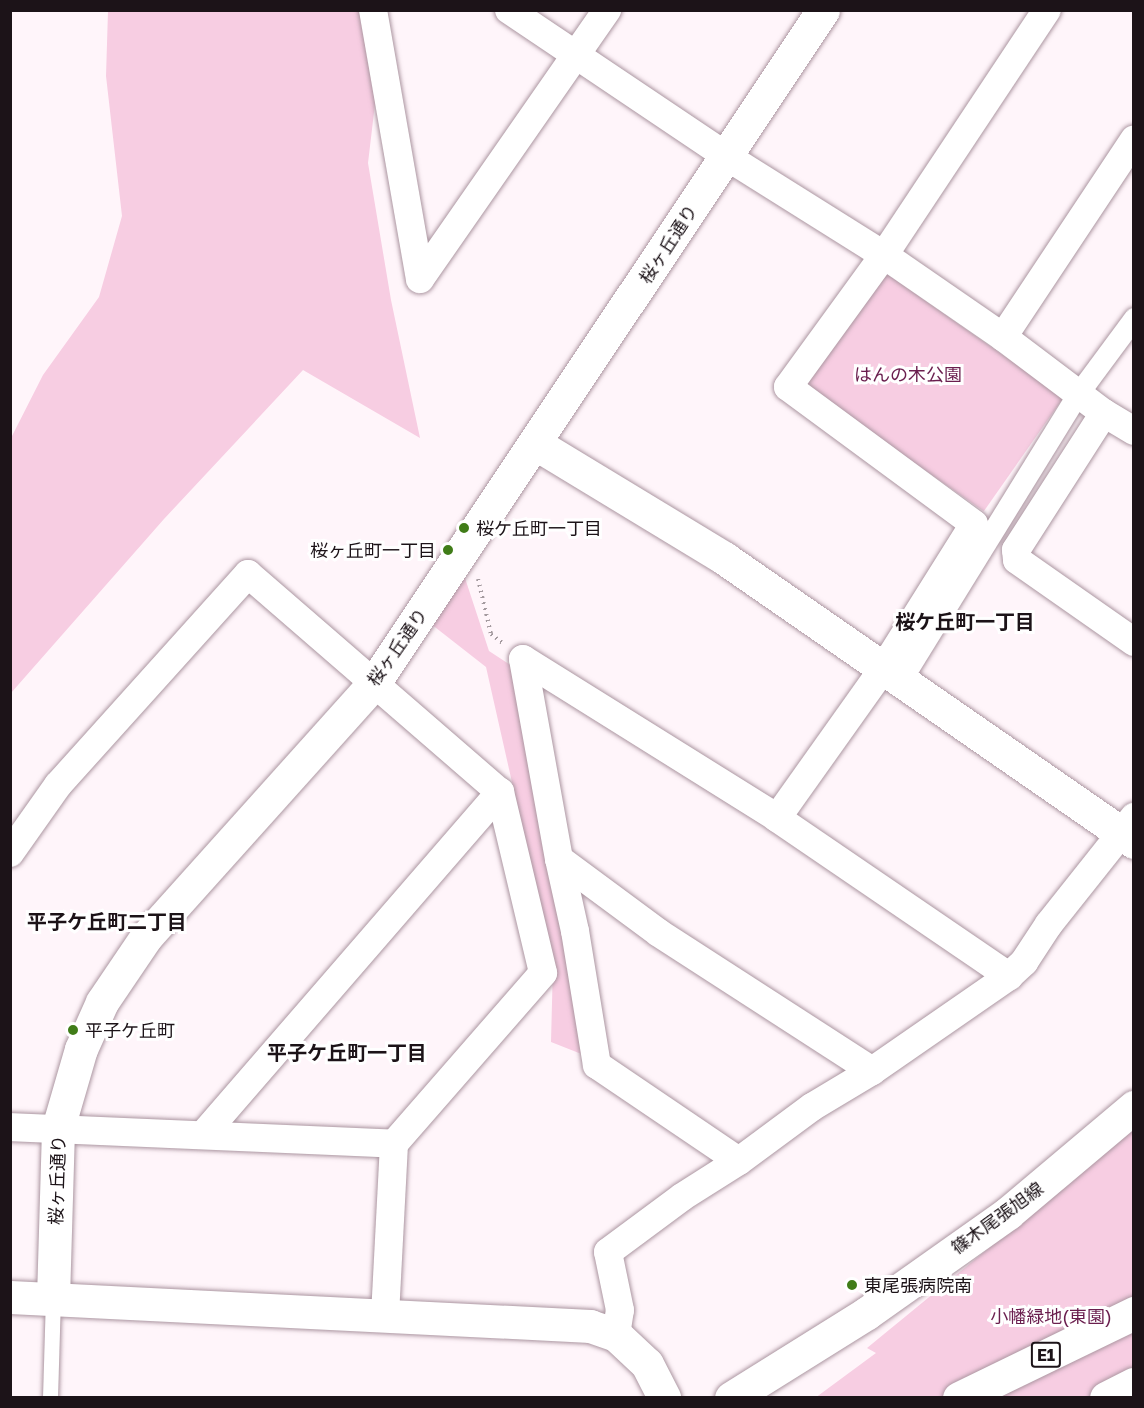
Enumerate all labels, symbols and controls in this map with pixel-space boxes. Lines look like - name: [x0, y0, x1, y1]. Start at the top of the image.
- street label: 桜ヶ丘通り: [634, 200, 702, 288]
- park label: はんの木公園: [854, 363, 962, 385]
- place label: 桜ケ丘町一丁目: [476, 517, 602, 539]
- marker: 桜ケ丘町一丁目: [457, 521, 471, 535]
- place label: 桜ヶ丘町一丁目: [310, 539, 436, 561]
- marker: 桜ヶ丘町一丁目: [441, 543, 455, 557]
- street label: 桜ヶ丘通り: [362, 604, 432, 690]
- district label: 桜ケ丘町一丁目: [895, 609, 1035, 633]
- district label: 平子ケ丘町二丁目: [27, 909, 187, 933]
- place label: 平子ケ丘町: [85, 1019, 175, 1041]
- marker: 平子ケ丘町: [66, 1023, 80, 1037]
- district label: 平子ケ丘町一丁目: [267, 1040, 427, 1064]
- street label: 桜ヶ丘通り: [45, 1135, 69, 1225]
- street label: 篠木尾張旭線: [947, 1178, 1047, 1258]
- place label: 東尾張病院南: [864, 1274, 972, 1296]
- marker: 東尾張病院南: [845, 1278, 859, 1292]
- park label: 小幡緑地(東園): [990, 1305, 1112, 1327]
- road number: E1: [1030, 1342, 1062, 1368]

